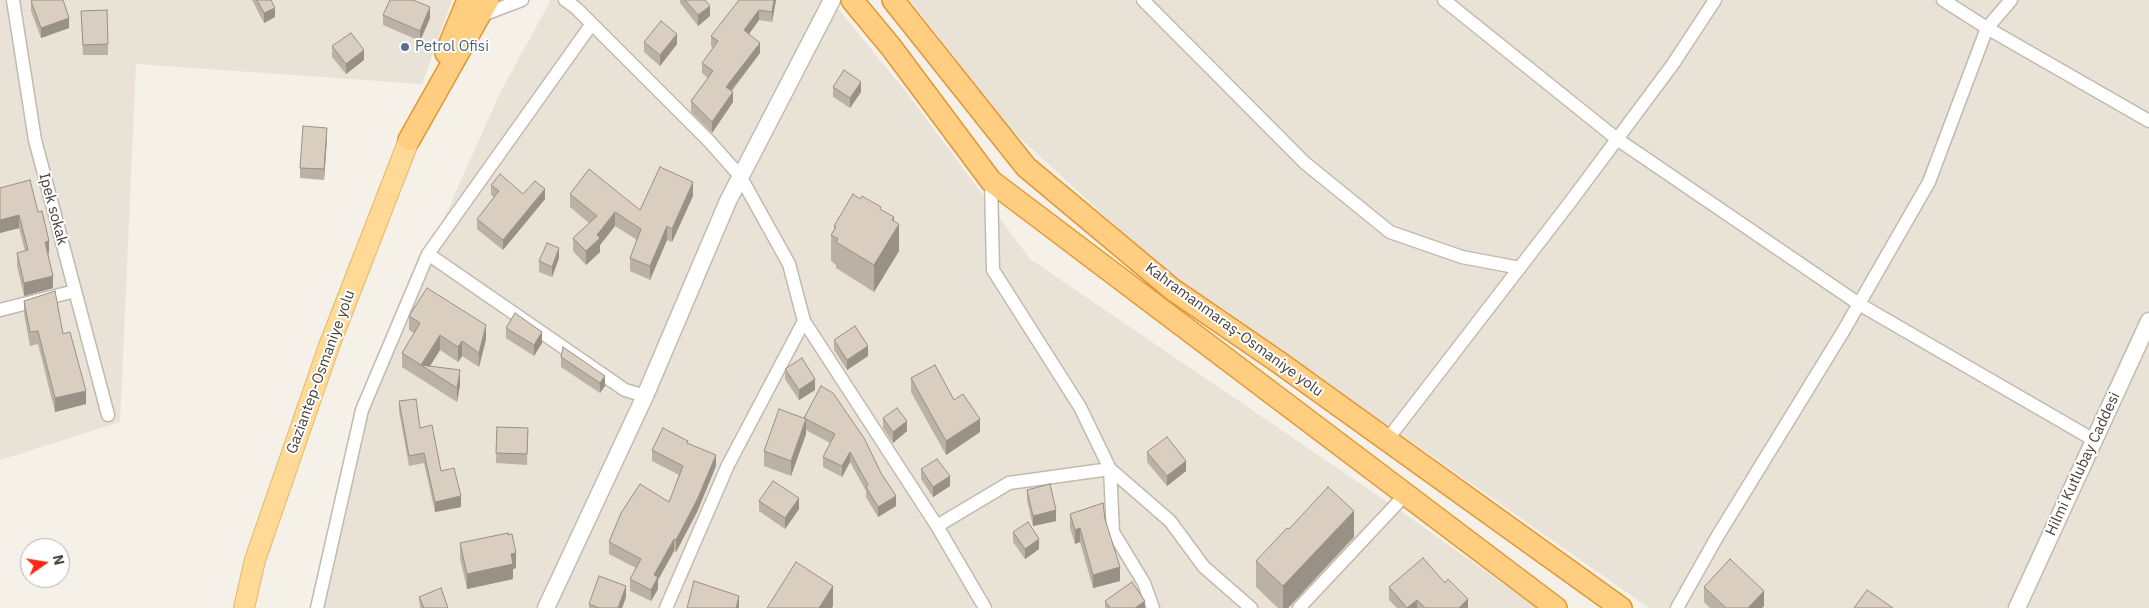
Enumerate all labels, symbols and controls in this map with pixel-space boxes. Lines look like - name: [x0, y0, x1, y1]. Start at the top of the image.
- place label: Petrol Ofisi: [415, 38, 489, 56]
- marker: Petrol Ofisi: [399, 41, 411, 53]
- street label: Ipek sokak: [35, 171, 71, 247]
- street label: Kahramanmaraş-Osmaniye yolu: [1141, 259, 1327, 401]
- street label: Gaziantep-Osmaniye yolu: [283, 288, 359, 456]
- street label: Hilmi Kutlubay Caddesi: [2042, 389, 2124, 539]
- north arrow: [20, 538, 70, 588]
- text: N: [49, 553, 69, 567]

